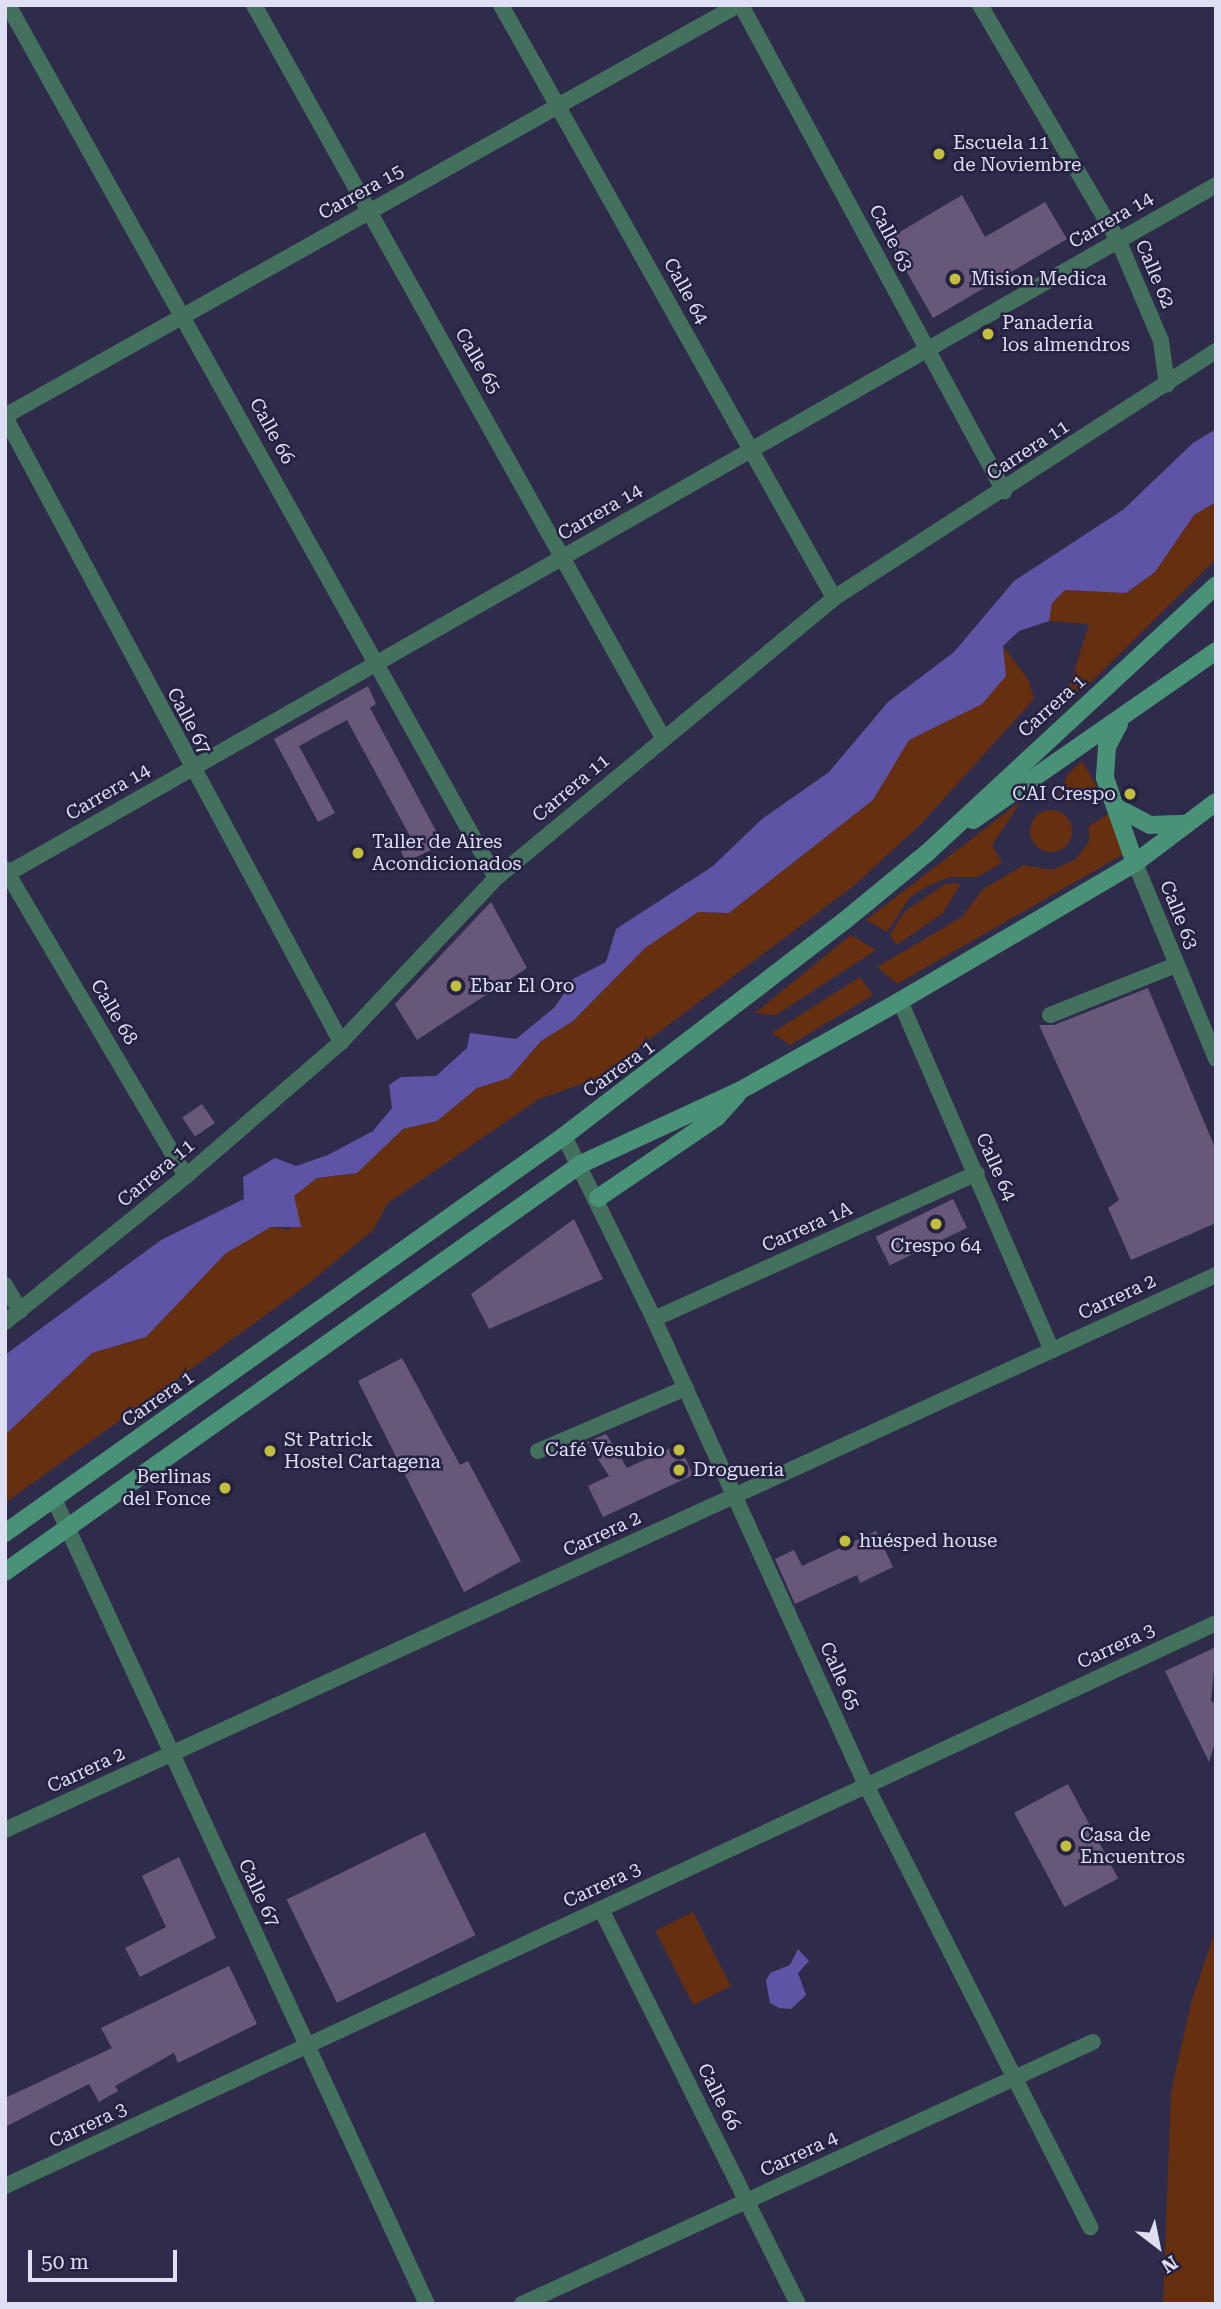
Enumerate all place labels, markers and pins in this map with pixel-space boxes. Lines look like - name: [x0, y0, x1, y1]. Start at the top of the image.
- place label: Escuela 11 de Noviembre: [953, 132, 1082, 176]
- marker: Escuela 11 de Noviembre: [931, 146, 947, 162]
- place label: Mision Medica: [971, 268, 1107, 290]
- marker: Mision Medica: [945, 269, 965, 289]
- place label: Panadería los almendros: [1002, 312, 1130, 356]
- marker: Panadería los almendros: [980, 326, 996, 342]
- place label: CAI Crespo: [1012, 783, 1116, 805]
- marker: CAI Crespo: [1122, 786, 1138, 802]
- place label: Taller de Aires Acondicionados: [372, 831, 522, 875]
- marker: Taller de Aires Acondicionados: [350, 845, 366, 861]
- place label: Ebar El Oro: [470, 975, 574, 997]
- marker: Ebar El Oro: [448, 978, 464, 994]
- marker: Crespo 64: [928, 1216, 944, 1232]
- place label: Crespo 64: [891, 1235, 981, 1257]
- place label: St Patrick Hostel Cartagena: [284, 1429, 441, 1473]
- place label: Café Vesubio: [545, 1439, 665, 1461]
- marker: Café Vesubio: [671, 1442, 687, 1458]
- marker: St Patrick Hostel Cartagena: [262, 1443, 278, 1459]
- place label: Drogueria: [693, 1459, 784, 1481]
- marker: Drogueria: [671, 1462, 687, 1478]
- place label: Berlinas del Fonce: [122, 1466, 211, 1510]
- marker: Berlinas del Fonce: [217, 1480, 233, 1496]
- place label: huésped house: [859, 1530, 997, 1552]
- marker: huésped house: [837, 1533, 853, 1549]
- place label: Casa de Encuentros: [1080, 1824, 1185, 1868]
- marker: Casa de Encuentros: [1058, 1838, 1074, 1854]

